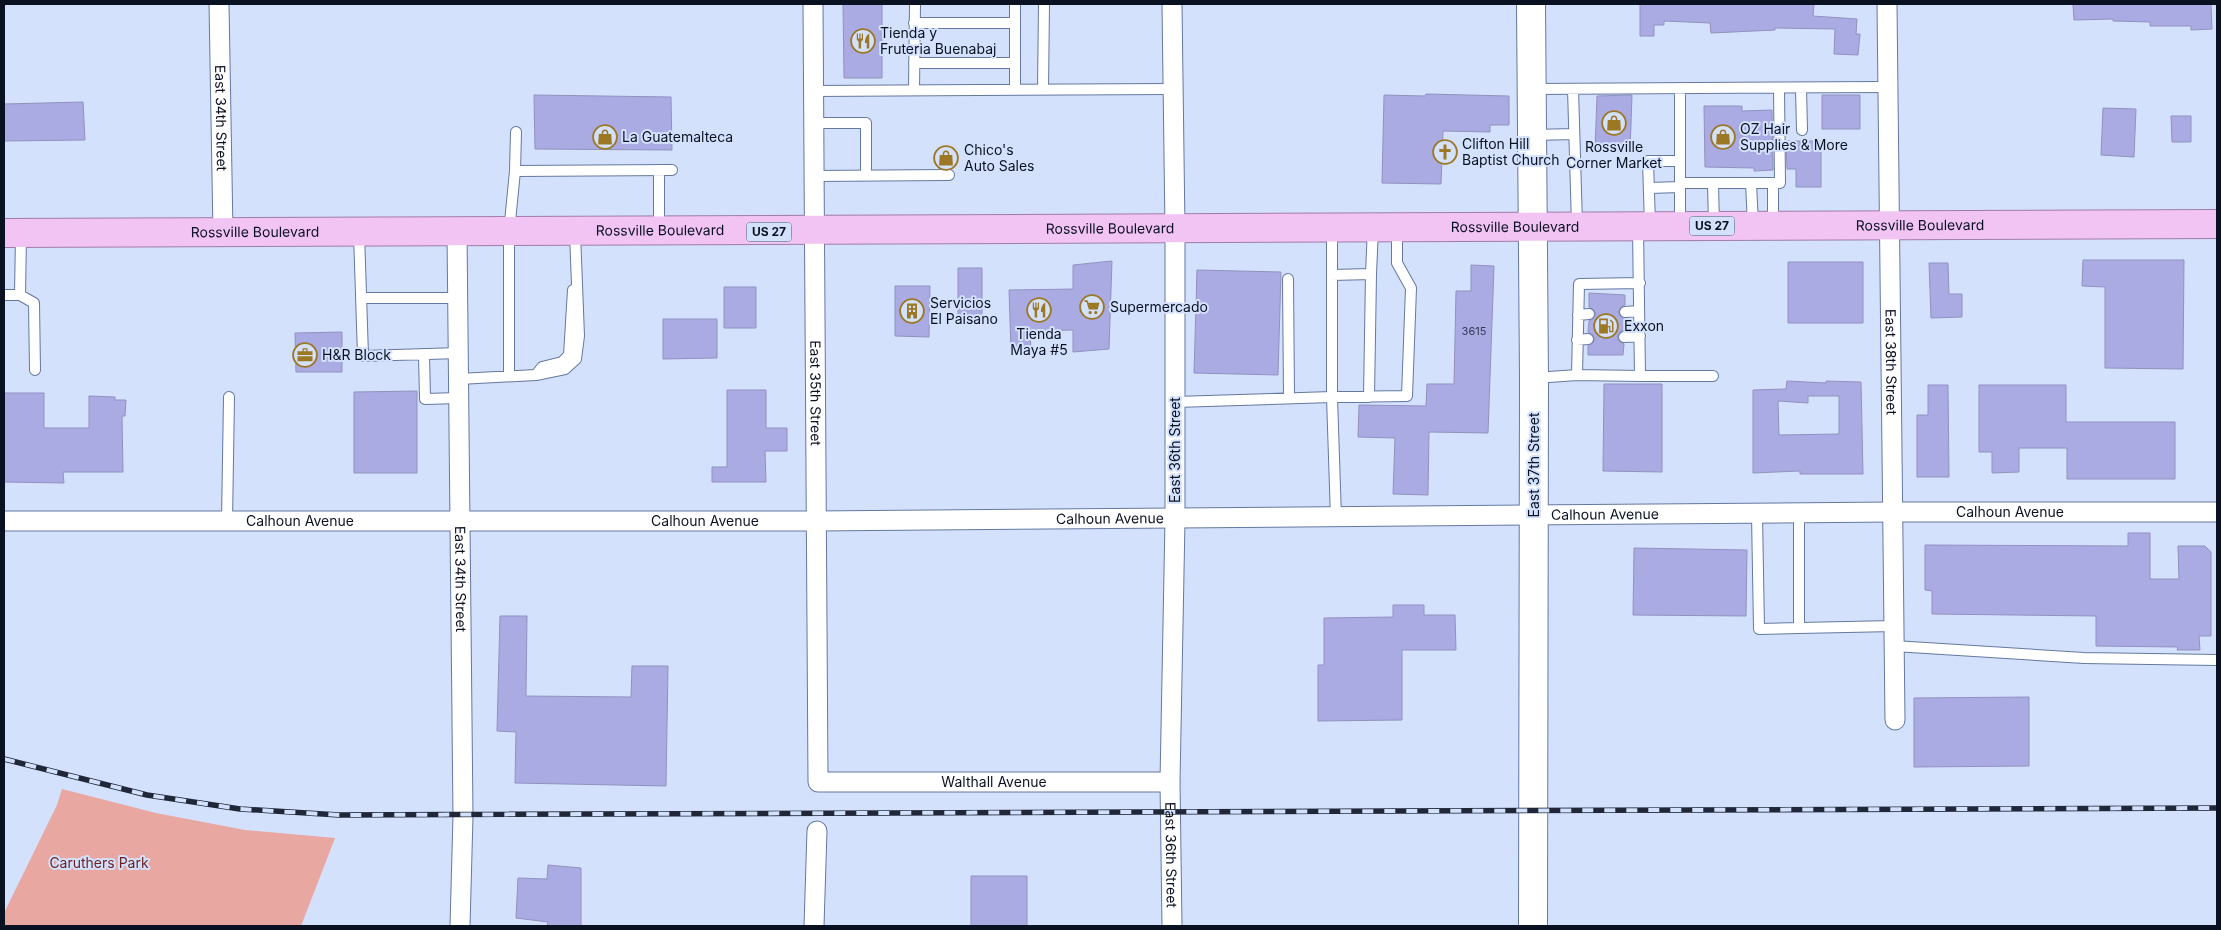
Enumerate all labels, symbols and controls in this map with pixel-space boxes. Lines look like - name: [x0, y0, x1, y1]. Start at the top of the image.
- place label: Tienda y Fruteria Buenabaj: [880, 24, 996, 57]
- restaurant icon: Tienda y Fruteria Buenabaj: [850, 28, 876, 54]
- street label: East 34th Street: [212, 65, 231, 172]
- shop icon: Rossville Corner Market: [1601, 110, 1627, 136]
- place label: OZ Hair Supplies & More: [1740, 120, 1848, 153]
- shop icon: La Guatemalteca: [592, 124, 618, 150]
- shop icon: OZ Hair Supplies & More: [1710, 124, 1736, 150]
- place label: La Guatemalteca: [622, 128, 733, 145]
- place label: Clifton Hill Baptist Church: [1462, 135, 1560, 168]
- place label: Rossville Corner Market: [1566, 138, 1662, 171]
- church icon: Clifton Hill Baptist Church: [1432, 139, 1458, 165]
- place label: Chico's Auto Sales: [964, 141, 1035, 174]
- shop icon: Chico's Auto Sales: [933, 145, 959, 171]
- street label: Rossville Boulevard: [1856, 216, 1984, 233]
- road number: US 27: [1690, 217, 1734, 236]
- street label: Rossville Boulevard: [1451, 218, 1579, 235]
- street label: Rossville Boulevard: [1046, 219, 1174, 237]
- street label: Rossville Boulevard: [596, 221, 724, 239]
- road number: US 27: [746, 222, 792, 242]
- street label: Rossville Boulevard: [191, 223, 319, 240]
- place label: Servicios El Paisano: [930, 294, 998, 327]
- supermarket icon: Supermercado: [1079, 294, 1105, 320]
- restaurant icon: Tienda Maya #5: [1026, 297, 1052, 323]
- building icon: Servicios El Paisano: [899, 298, 925, 324]
- place label: Supermercado: [1110, 298, 1208, 315]
- street label: East 38th Street: [1882, 309, 1901, 415]
- fuel station icon: Exxon: [1593, 313, 1619, 339]
- place label: Exxon: [1624, 317, 1664, 334]
- house number: 3615: [1462, 324, 1487, 338]
- place label: Tienda Maya #5: [1010, 325, 1068, 358]
- street label: East 35th Street: [807, 340, 825, 446]
- office icon: H&R Block: [292, 342, 318, 368]
- place label: H&R Block: [322, 346, 391, 363]
- street label: East 36th Street: [1166, 397, 1183, 503]
- street label: East 37th Street: [1525, 412, 1542, 518]
- street label: Calhoun Avenue: [1956, 503, 2064, 520]
- street label: Calhoun Avenue: [1551, 505, 1659, 523]
- street label: Calhoun Avenue: [1056, 509, 1164, 527]
- street label: Calhoun Avenue: [246, 512, 354, 529]
- street label: Calhoun Avenue: [651, 512, 759, 529]
- street label: East 34th Street: [452, 526, 470, 633]
- street label: Walthall Avenue: [941, 773, 1047, 790]
- street label: East 36th Street: [1162, 802, 1181, 908]
- park label: Caruthers Park: [49, 854, 149, 871]

